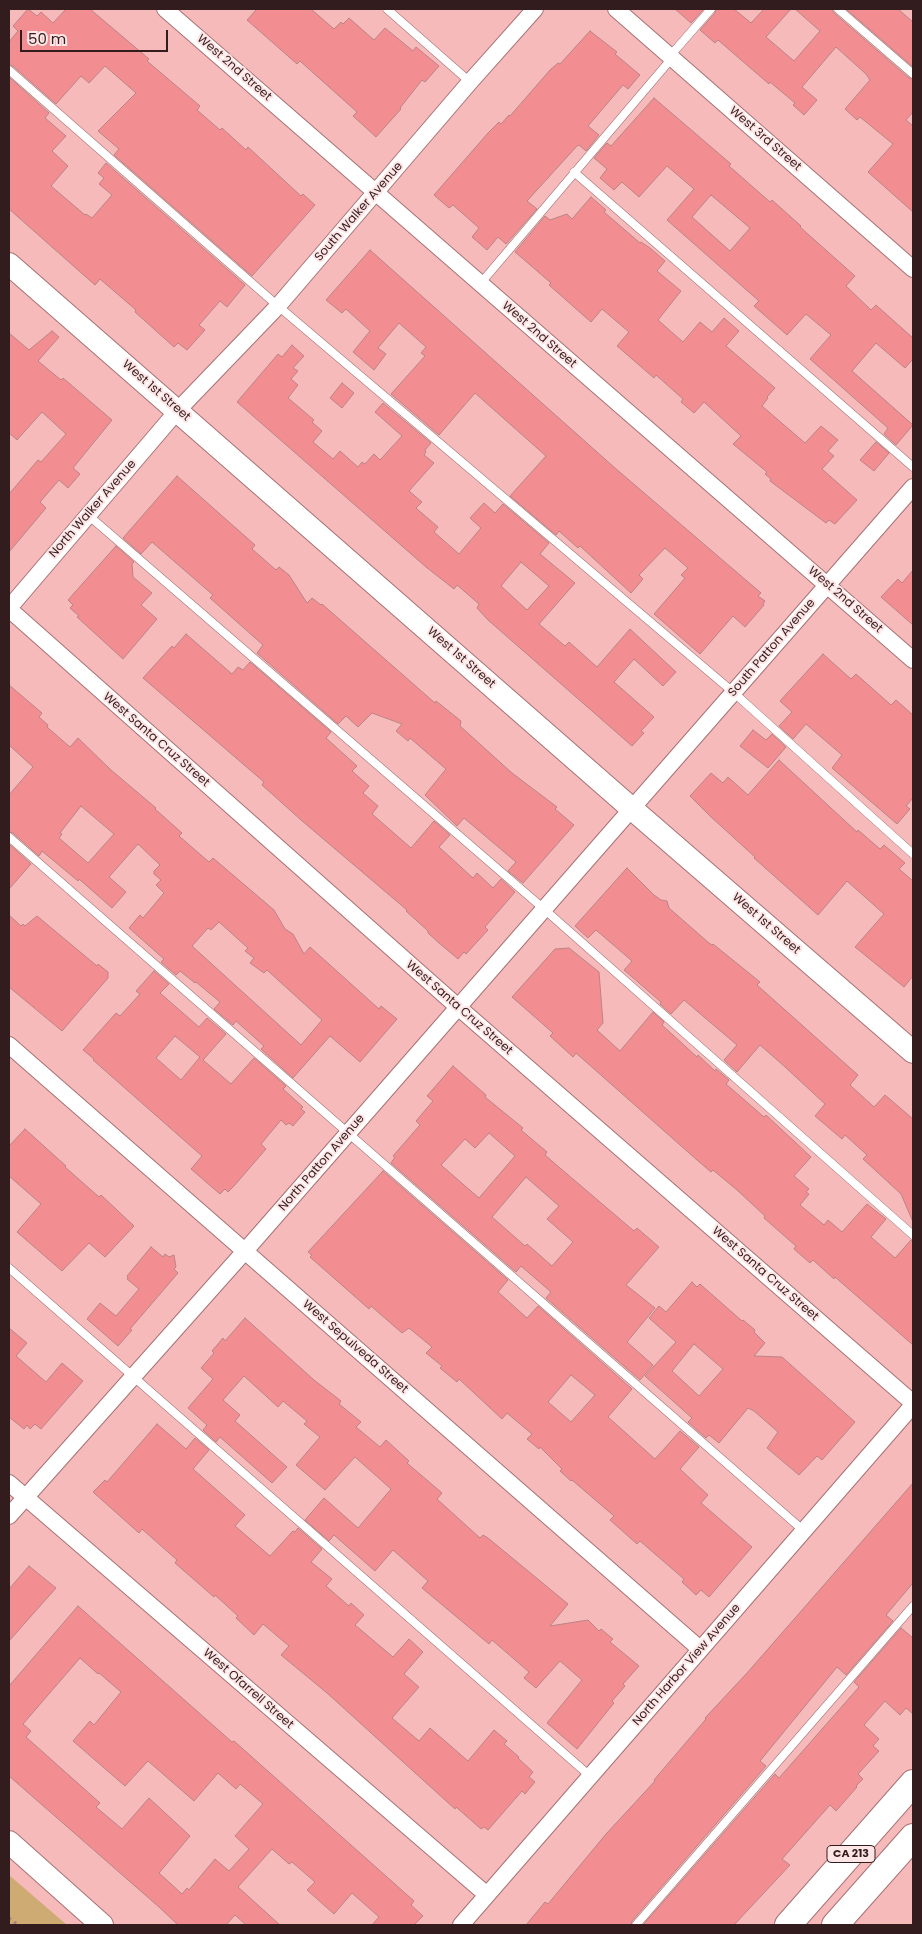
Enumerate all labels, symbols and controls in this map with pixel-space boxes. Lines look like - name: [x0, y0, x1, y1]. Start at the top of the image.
- scale bar: [22, 20, 170, 52]
- text: 50 m: [28, 28, 66, 49]
- street label: West 2nd Street: [194, 32, 274, 104]
- street label: West 3rd Street: [726, 104, 804, 174]
- street label: South Walker Avenue: [312, 159, 406, 265]
- street label: West 2nd Street: [499, 299, 579, 371]
- street label: West 1st Street: [119, 357, 193, 425]
- street label: North Walker Avenue: [47, 457, 139, 561]
- street label: West 2nd Street: [805, 564, 885, 636]
- street label: South Patton Avenue: [726, 596, 818, 700]
- street label: West 1st Street: [424, 624, 498, 692]
- street label: West Santa Cruz Street: [100, 690, 212, 790]
- street label: West 1st Street: [729, 890, 803, 958]
- street label: West Santa Cruz Street: [403, 958, 515, 1058]
- street label: North Patton Avenue: [276, 1112, 368, 1214]
- street label: West Santa Cruz Street: [709, 1224, 821, 1324]
- street label: West Sepulveda Street: [299, 1297, 411, 1397]
- street label: North Harbor View Avenue: [630, 1601, 744, 1729]
- street label: West Ofarrell Street: [200, 1646, 296, 1732]
- road number: CA 213: [827, 1846, 875, 1862]

